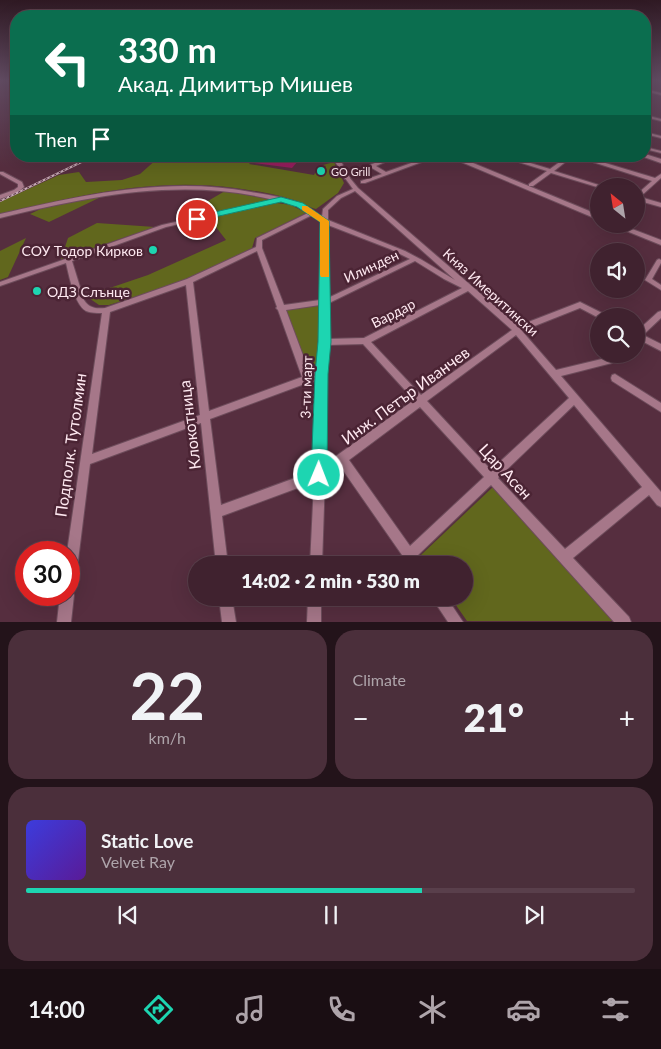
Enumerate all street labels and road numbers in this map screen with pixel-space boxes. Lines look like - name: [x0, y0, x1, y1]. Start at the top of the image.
- street label: Княз Имеритински: [440, 245, 542, 339]
- street label: Илинден: [341, 246, 401, 286]
- street label: Вардар: [368, 295, 418, 331]
- street label: Инж. Петър Иванчев: [337, 342, 473, 448]
- street label: 3-ти март: [296, 355, 316, 419]
- street label: Подполк. Тутолмин: [50, 372, 90, 518]
- street label: Клокотница: [174, 379, 204, 471]
- street label: Цар Асен: [476, 439, 536, 503]

